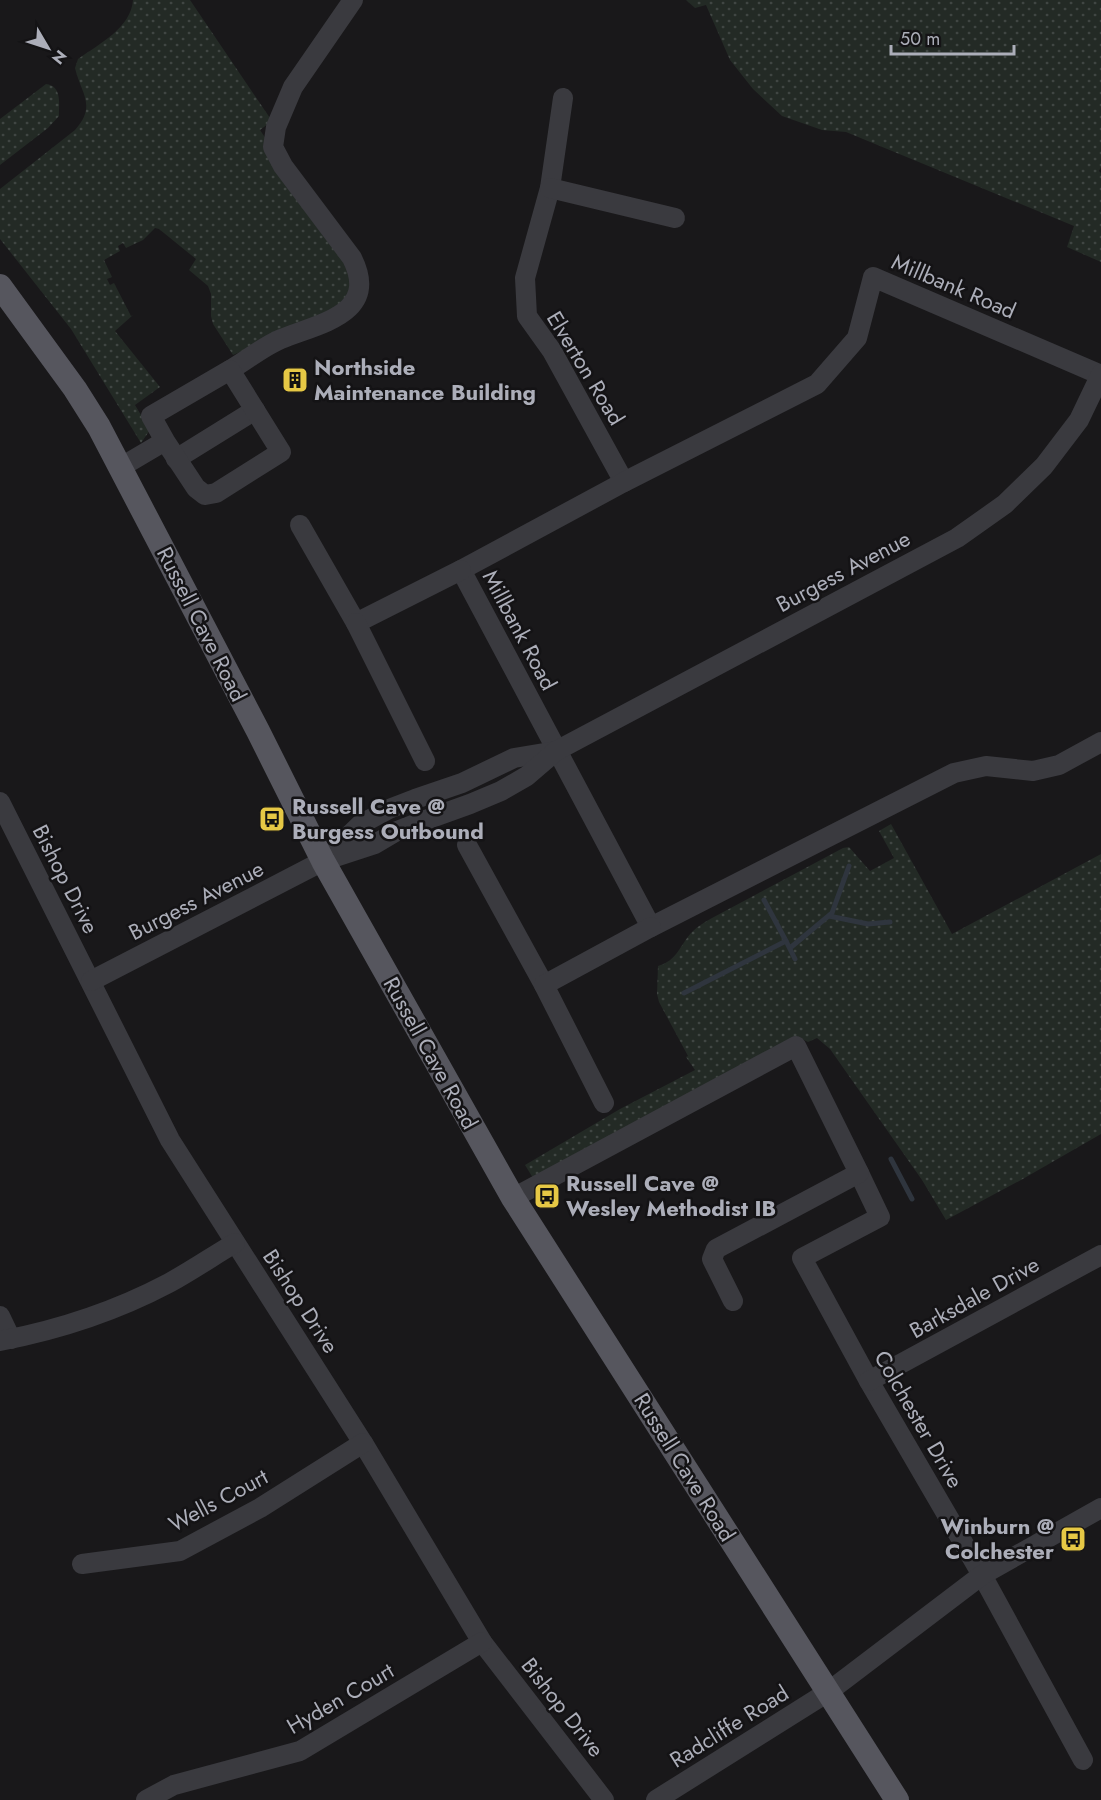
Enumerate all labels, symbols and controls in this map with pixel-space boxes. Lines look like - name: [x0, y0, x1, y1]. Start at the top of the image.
- north arrow: [18, 18, 78, 78]
- scale bar: [891, 18, 1014, 56]
- text: 50 m: [900, 26, 940, 52]
- text: N: [46, 45, 72, 69]
- street label: Millbank Road: [887, 245, 1021, 327]
- street label: Elverton Road: [539, 305, 633, 431]
- place label: Northside Maintenance Building: [314, 351, 536, 408]
- building icon: Northside Maintenance Building: [280, 365, 310, 395]
- street label: Burgess Avenue: [770, 522, 916, 620]
- street label: Russell Cave Road: [149, 541, 255, 707]
- street label: Millbank Road: [475, 564, 565, 696]
- place label: Russell Cave @ Burgess Outbound: [292, 790, 484, 847]
- bus stop icon: Russell Cave @ Burgess Outbound: [257, 804, 287, 834]
- street label: Bishop Drive: [25, 819, 107, 939]
- street label: Burgess Avenue: [123, 852, 269, 948]
- street label: Russell Cave Road: [376, 971, 486, 1135]
- place label: Russell Cave @ Wesley Methodist IB: [566, 1167, 776, 1224]
- bus stop icon: Russell Cave @ Wesley Methodist IB: [532, 1181, 562, 1211]
- street label: Bishop Drive: [255, 1243, 347, 1359]
- street label: Barksdale Drive: [903, 1248, 1045, 1346]
- street label: Colchester Drive: [867, 1344, 971, 1494]
- street label: Russell Cave Road: [626, 1386, 744, 1548]
- street label: Wells Court: [163, 1460, 274, 1540]
- place label: Winburn @ Colchester: [940, 1510, 1054, 1567]
- bus stop icon: Winburn @ Colchester: [1058, 1524, 1088, 1554]
- street label: Bishop Drive: [514, 1650, 612, 1764]
- street label: Hyden Court: [281, 1654, 400, 1742]
- street label: Radcliffe Road: [663, 1677, 795, 1775]

